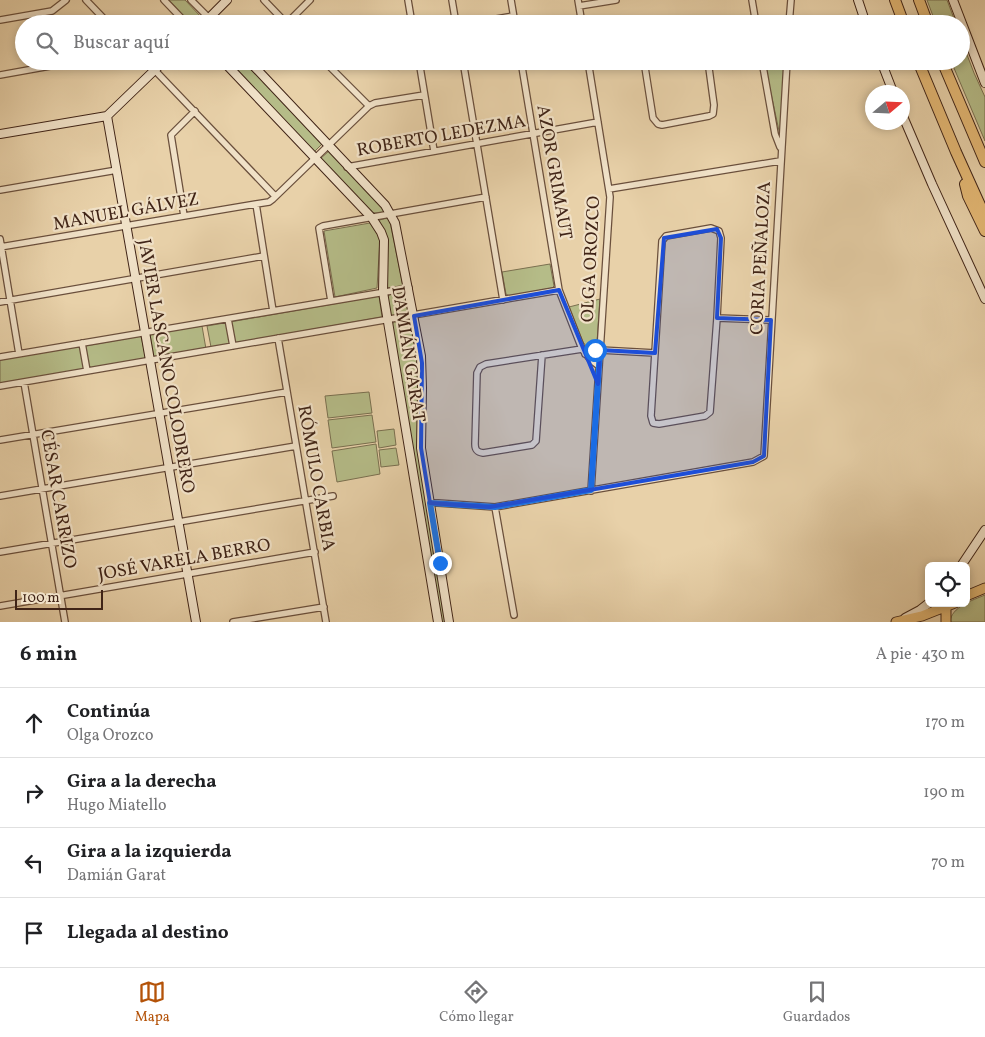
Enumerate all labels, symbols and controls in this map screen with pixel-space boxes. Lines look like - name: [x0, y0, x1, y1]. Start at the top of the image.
- search box: [15, 15, 970, 70]
- icon: search: [33, 29, 61, 57]
- text: Buscar aquí: [73, 30, 170, 56]
- north arrow: [865, 85, 910, 130]
- street label: AZOR GRIMAUT: [529, 103, 578, 242]
- street label: ROBERTO LEDEZMA: [355, 109, 528, 164]
- street label: CORIA PEÑALOZA: [745, 180, 778, 335]
- street label: MANUEL GÁLVEZ: [51, 187, 201, 238]
- street label: OLGA OROZCO: [576, 195, 607, 323]
- street label: JAVIER LASCANO COLODRERO: [131, 237, 200, 495]
- street label: DAMIÁN GARAT: [384, 284, 431, 425]
- route start: [584, 339, 607, 362]
- street label: RÓMULO CARBIA: [290, 403, 341, 554]
- street label: CÉSAR CARRIZO: [33, 428, 82, 571]
- street label: JOSÉ VARELA BERRO: [96, 533, 272, 588]
- route end: [429, 552, 452, 575]
- map controls: [925, 562, 970, 607]
- button: locate: [925, 562, 970, 607]
- scale bar: [15, 587, 102, 610]
- text: 100 m: [22, 589, 60, 608]
- text: 6 min: [20, 640, 77, 669]
- text: A pie · 430 m: [876, 644, 965, 666]
- text: Continúa: [67, 699, 150, 725]
- icon: ahead: [20, 709, 48, 737]
- text: 170 m: [925, 712, 965, 734]
- text: Olga Orozco: [67, 725, 153, 747]
- text: Gira a la derecha: [67, 769, 217, 795]
- icon: right: [20, 779, 48, 807]
- text: 190 m: [923, 782, 965, 804]
- text: Hugo Miatello: [67, 795, 167, 817]
- text: Gira a la izquierda: [67, 839, 232, 865]
- icon: left: [20, 849, 48, 877]
- text: 70 m: [931, 852, 965, 874]
- text: Damián Garat: [67, 865, 166, 887]
- icon: arrive: [20, 919, 48, 947]
- text: Llegada al destino: [67, 920, 229, 946]
- tab: Mapa: [135, 978, 170, 1027]
- tab: Cómo llegar: [439, 978, 514, 1027]
- tab: Guardados: [783, 978, 850, 1027]

